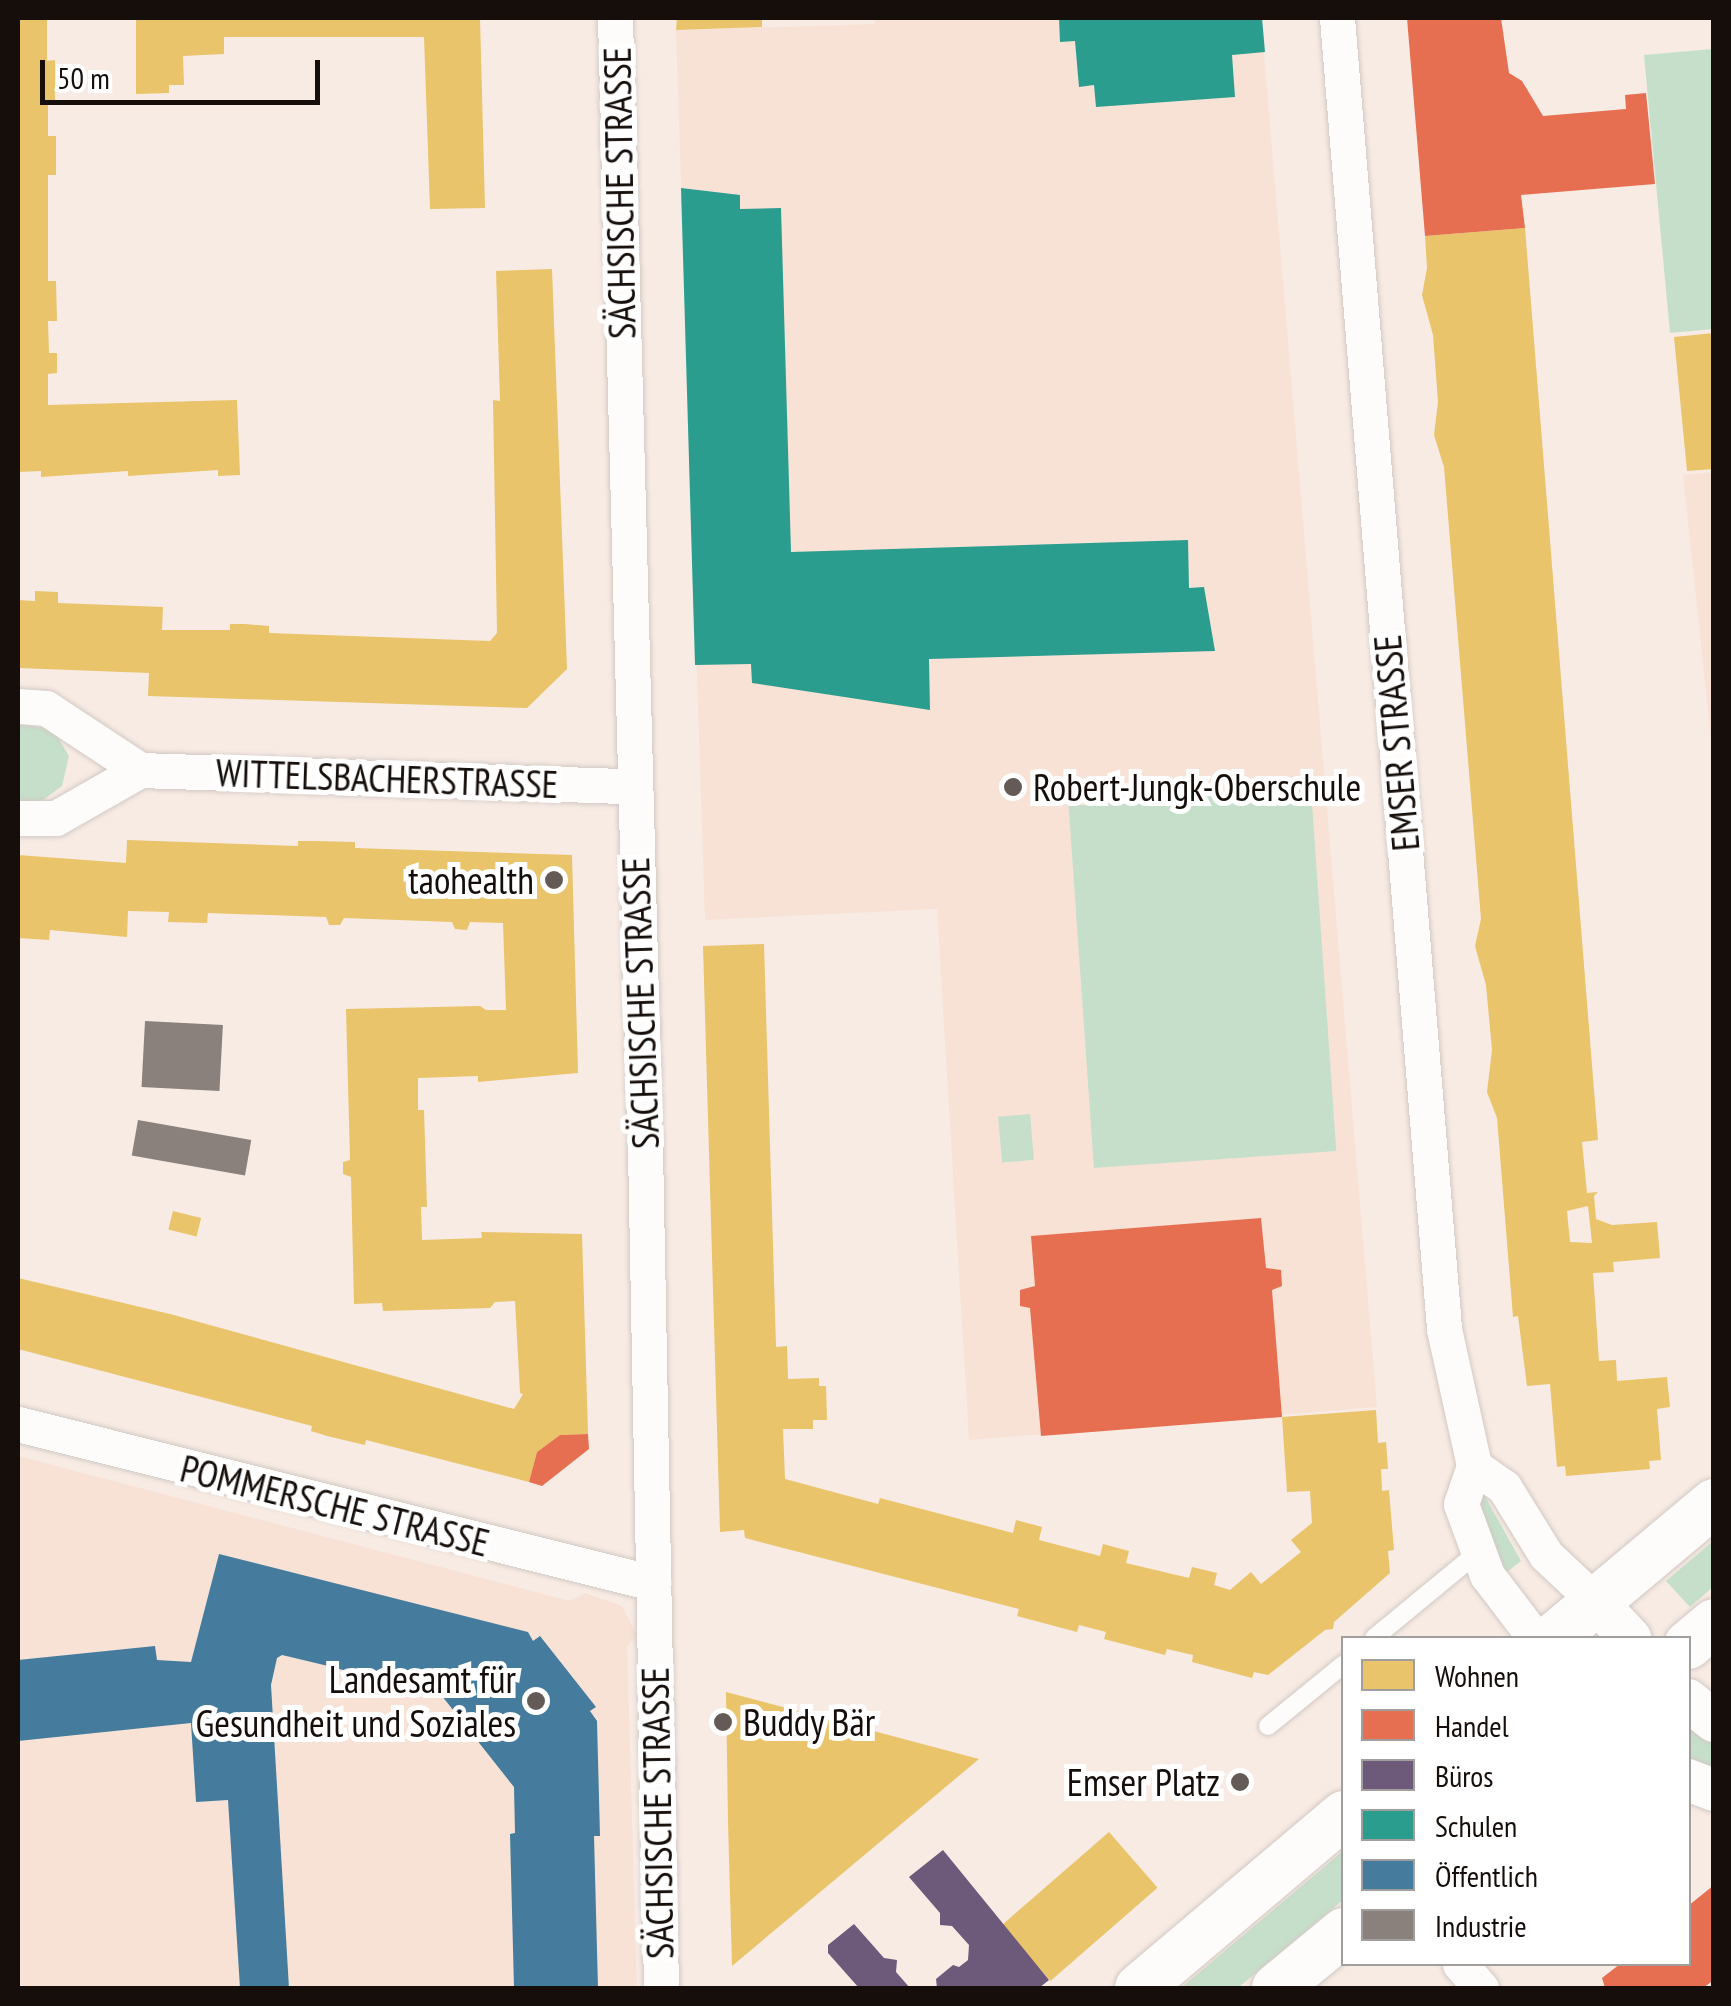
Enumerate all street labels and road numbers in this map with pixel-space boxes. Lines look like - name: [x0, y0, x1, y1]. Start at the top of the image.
- street label: SÄCHSISCHE STRASSE: [594, 47, 644, 339]
- street label: EMSER STRASSE: [1364, 633, 1428, 853]
- street label: WITTELSBACHERSTRASSE: [215, 749, 559, 807]
- street label: SÄCHSISCHE STRASSE: [612, 856, 668, 1150]
- street label: POMMERSCHE STRASSE: [176, 1445, 494, 1565]
- street label: SÄCHSISCHE STRASSE: [632, 1667, 682, 1959]

